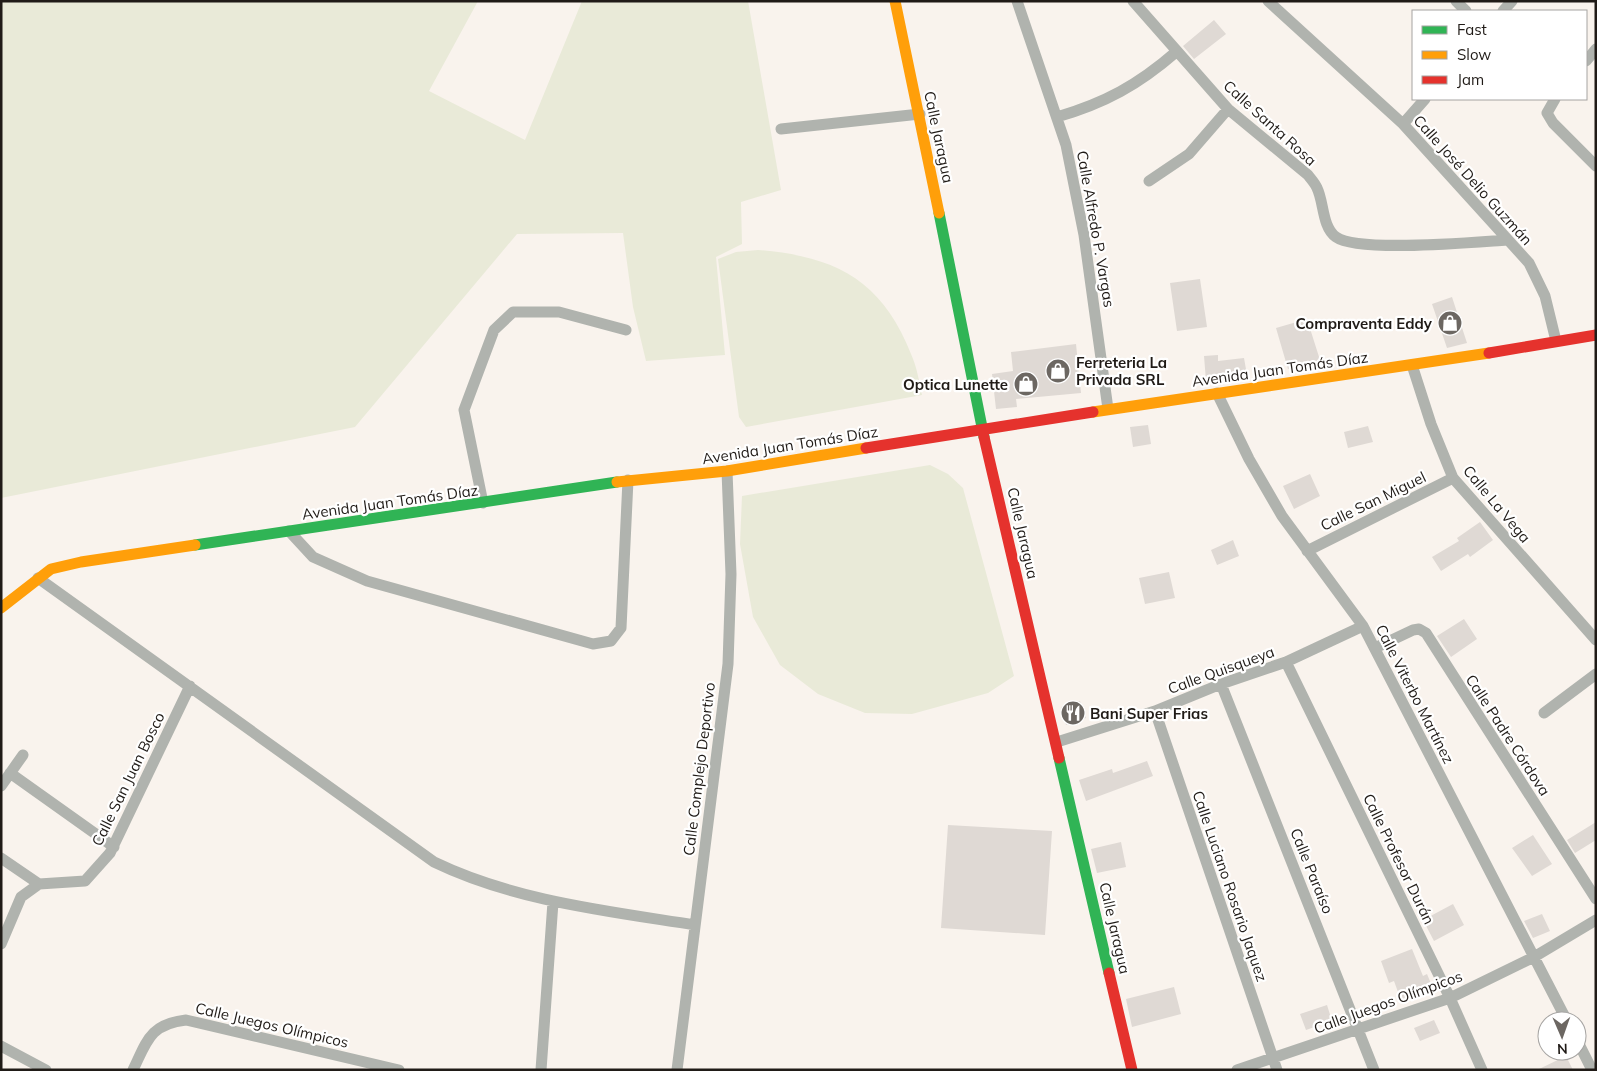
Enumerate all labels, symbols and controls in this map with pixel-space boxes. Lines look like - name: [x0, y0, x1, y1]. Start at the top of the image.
- legend: [1412, 10, 1587, 100]
- text: Fast: [1457, 20, 1487, 39]
- text: Slow: [1457, 45, 1491, 64]
- text: Jam: [1457, 70, 1484, 89]
- street label: Calle Santa Rosa: [1220, 76, 1320, 170]
- street label: Calle Jaragua: [920, 89, 958, 185]
- street label: Calle José Delio Guzmán: [1410, 111, 1536, 249]
- street label: Calle Alfredo P. Vargas: [1073, 149, 1119, 309]
- shop icon: Compraventa Eddy: [1437, 310, 1463, 336]
- place label: Compraventa Eddy: [1296, 314, 1433, 333]
- street label: Avenida Juan Tomás Díaz: [1191, 347, 1370, 391]
- place label: Ferreteria La Privada SRL: [1076, 353, 1167, 389]
- shop icon: Ferreteria La Privada SRL: [1045, 358, 1071, 384]
- shop icon: Optica Lunette: [1013, 371, 1039, 397]
- place label: Optica Lunette: [903, 375, 1008, 394]
- street label: Avenida Juan Tomás Díaz: [701, 422, 879, 468]
- street label: Calle La Vega: [1459, 461, 1535, 547]
- street label: Calle San Miguel: [1317, 467, 1429, 535]
- street label: Avenida Juan Tomás Díaz: [301, 480, 480, 524]
- street label: Calle Jaragua: [1003, 485, 1043, 581]
- street label: Calle Viterbo Martínez: [1372, 621, 1458, 767]
- street label: Calle Quisqueya: [1165, 642, 1277, 698]
- street label: Calle Padre Córdova: [1462, 671, 1554, 799]
- street label: Calle Complejo Deportivo: [679, 681, 719, 857]
- restaurant icon: Bani Super Frias: [1060, 700, 1086, 726]
- place label: Bani Super Frias: [1090, 704, 1208, 723]
- street label: Calle San Juan Bosco: [87, 709, 169, 849]
- street label: Calle Luciano Rosario Jaquez: [1188, 788, 1272, 984]
- street label: Calle Profesor Durán: [1359, 790, 1439, 928]
- street label: Calle Paraíso: [1286, 825, 1338, 917]
- street label: Calle Jaragua: [1095, 880, 1135, 976]
- street label: Calle Juegos Olímpicos: [1311, 966, 1465, 1038]
- street label: Calle Juegos Olímpicos: [194, 998, 350, 1052]
- north arrow: [1537, 1011, 1587, 1061]
- text: N: [1557, 1040, 1568, 1058]

